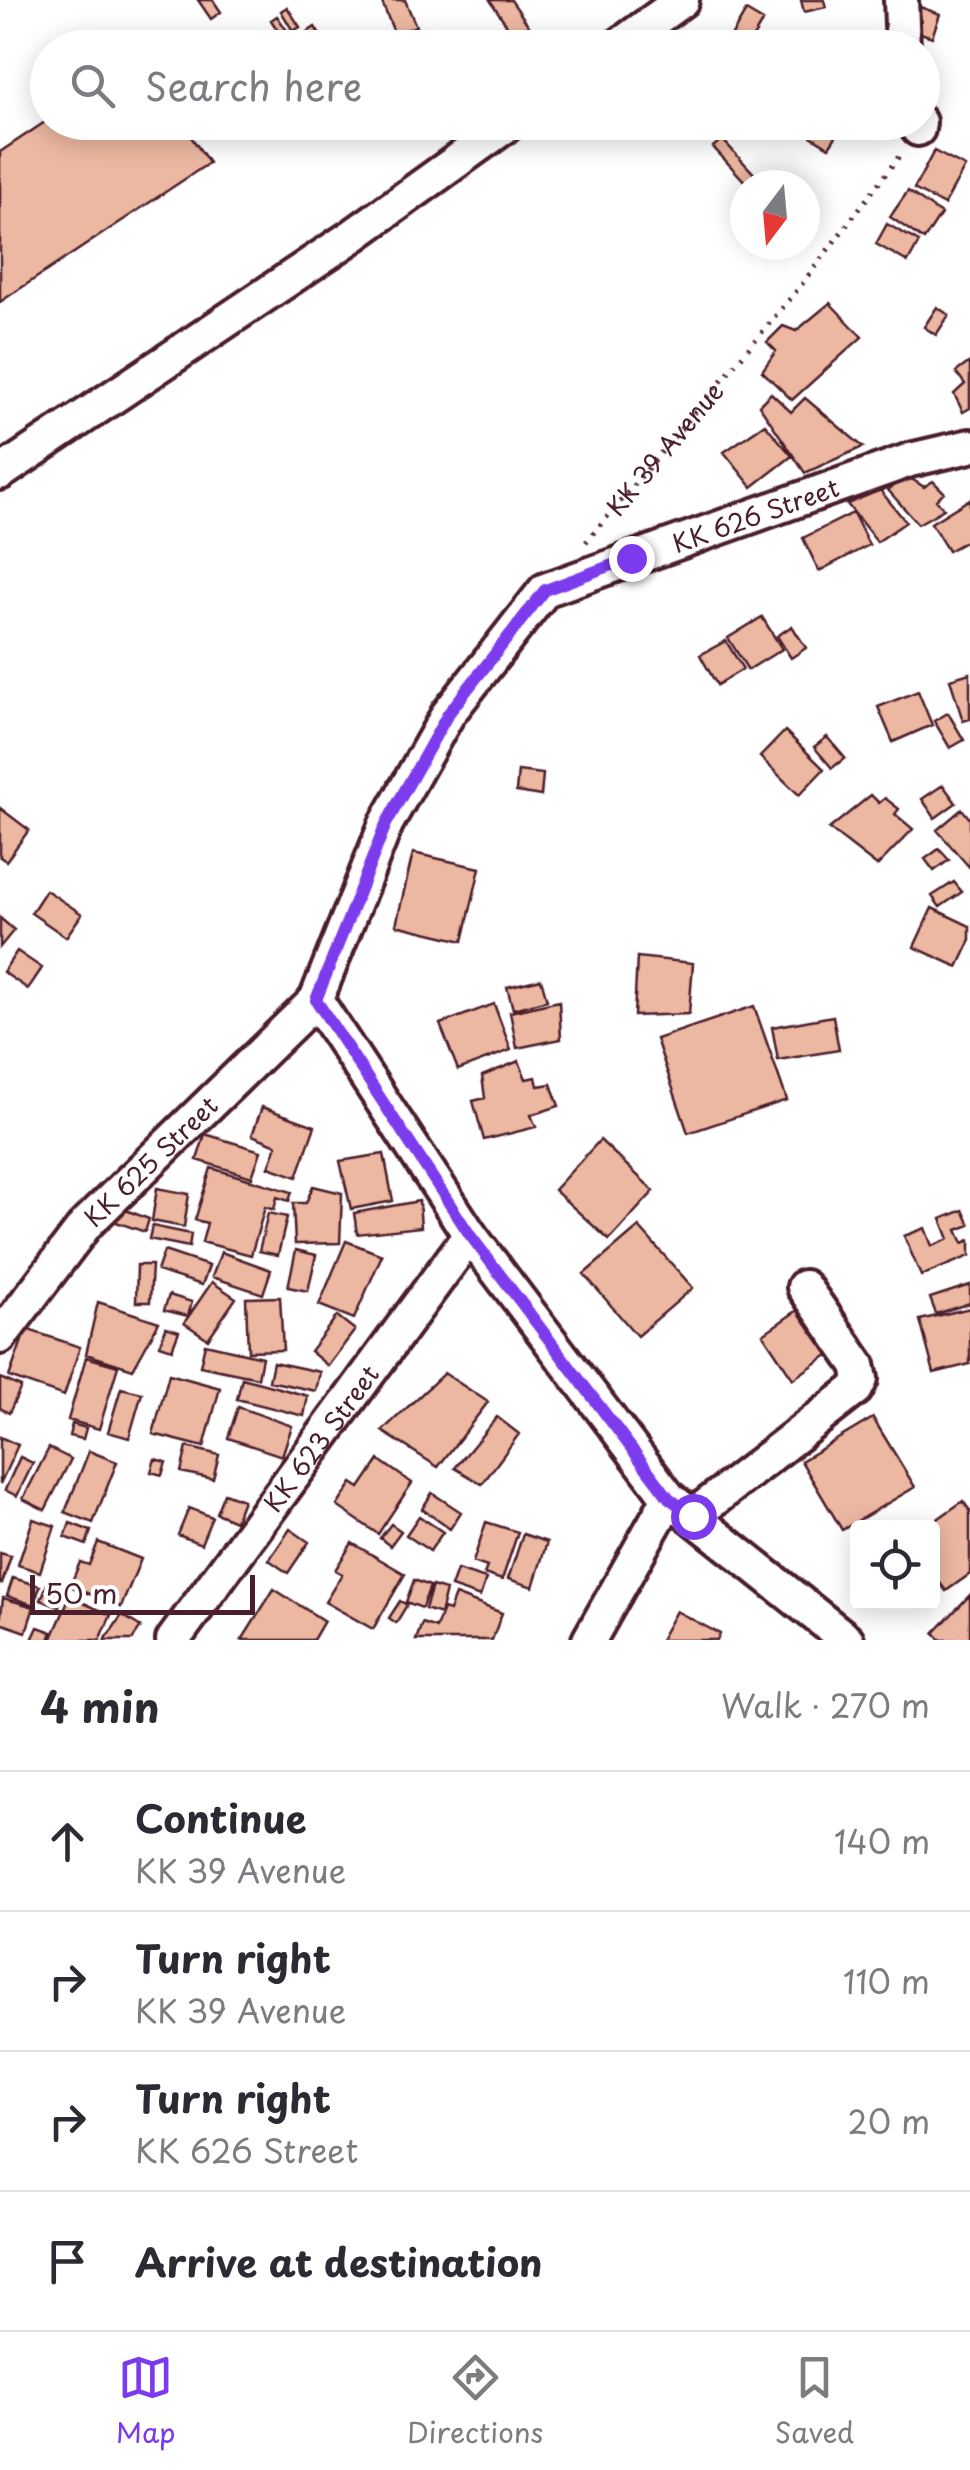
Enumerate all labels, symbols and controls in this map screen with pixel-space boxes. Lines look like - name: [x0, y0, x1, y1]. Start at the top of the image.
- search box: [30, 30, 940, 140]
- text: Search here: [145, 57, 362, 114]
- icon: search: [65, 58, 120, 113]
- north arrow: [730, 170, 820, 260]
- street label: KK 39 Avenue: [597, 373, 732, 524]
- street label: KK 626 Street: [667, 468, 844, 562]
- route end: [609, 536, 655, 582]
- street label: KK 625 Street: [75, 1087, 226, 1236]
- street label: KK 623 Street: [254, 1357, 388, 1520]
- route start: [671, 1494, 717, 1540]
- map controls: [850, 1520, 940, 1610]
- button: locate: [850, 1520, 940, 1610]
- scale bar: [30, 1570, 255, 1614]
- text: 50 m: [45, 1571, 118, 1614]
- text: 4 min: [40, 1674, 160, 1737]
- text: Walk · 270 m: [721, 1681, 930, 1729]
- text: Continue: [135, 1789, 306, 1846]
- icon: ahead: [40, 1814, 95, 1869]
- text: 140 m: [834, 1817, 930, 1865]
- text: KK 39 Avenue: [135, 1846, 346, 1894]
- text: Turn right: [135, 1929, 331, 1986]
- icon: right: [40, 1954, 95, 2009]
- text: 110 m: [843, 1957, 930, 2005]
- text: KK 39 Avenue: [135, 1986, 346, 2034]
- text: Turn right: [135, 2069, 331, 2126]
- icon: right: [40, 2094, 95, 2149]
- text: 20 m: [848, 2097, 930, 2145]
- text: KK 626 Street: [135, 2126, 358, 2174]
- text: Arrive at destination: [135, 2233, 543, 2290]
- icon: arrive: [40, 2234, 95, 2289]
- tab: Map: [116, 2350, 176, 2453]
- tab: Directions: [407, 2350, 543, 2453]
- tab: Saved: [775, 2350, 854, 2453]

